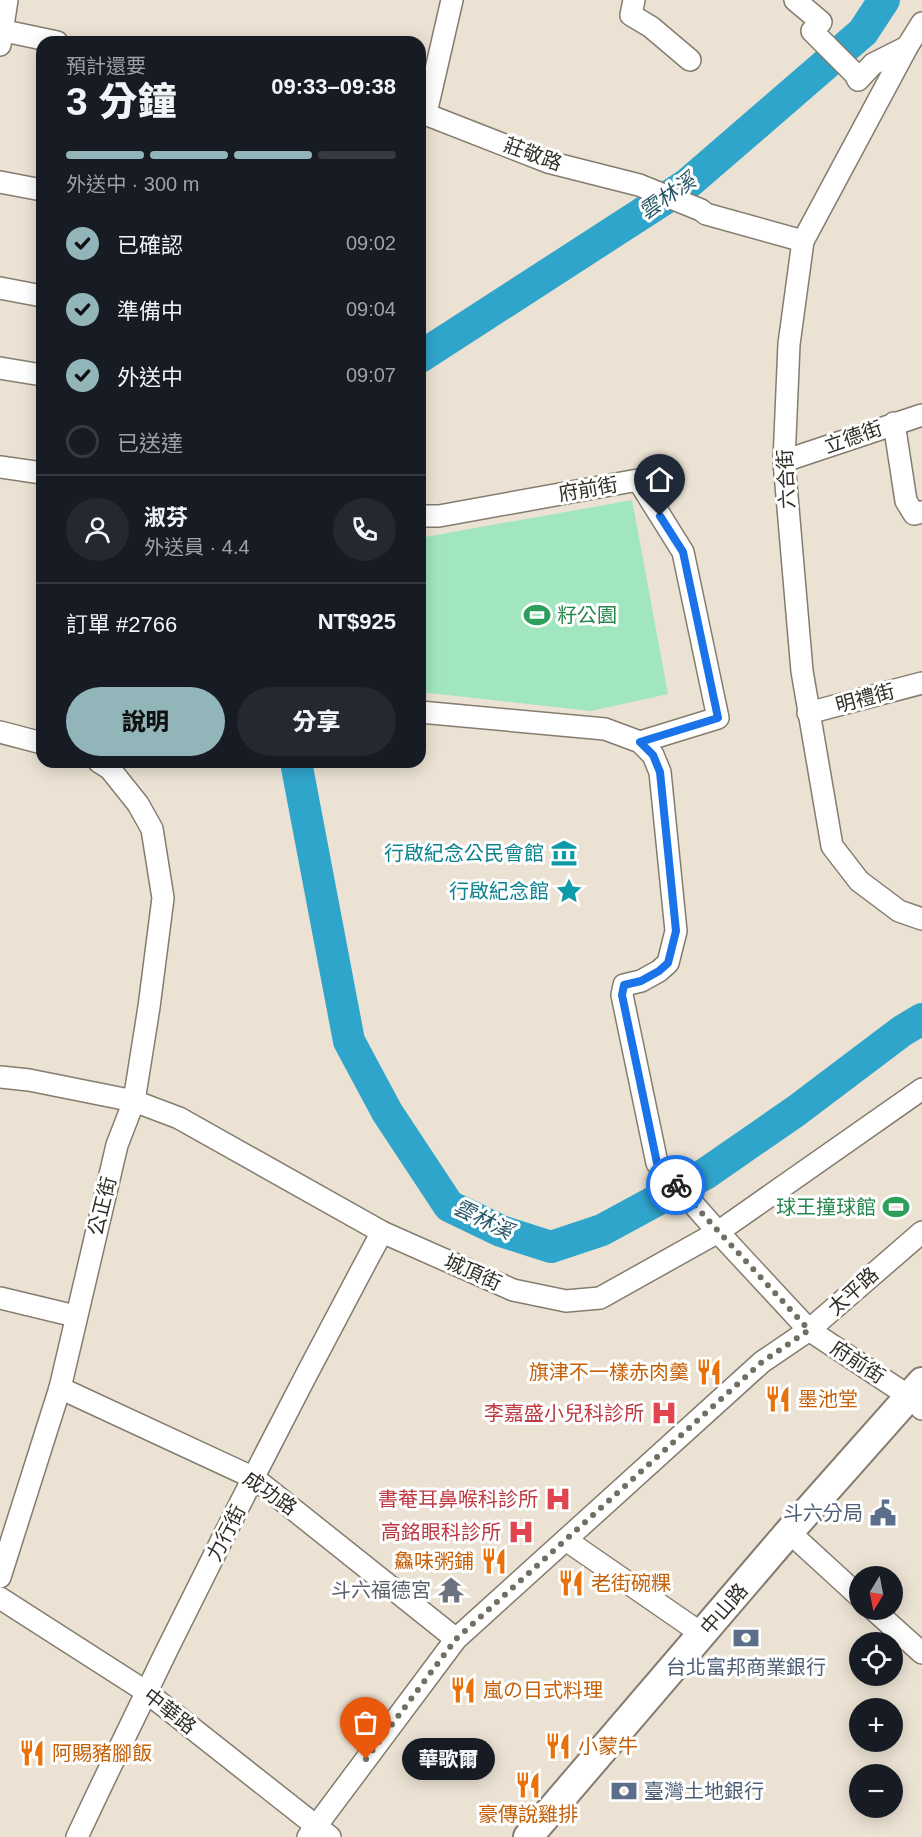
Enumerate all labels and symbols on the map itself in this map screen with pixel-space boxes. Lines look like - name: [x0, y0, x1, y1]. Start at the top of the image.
- street label: 莊敬路: [501, 133, 565, 175]
- water label: 雲林溪: [635, 167, 702, 223]
- street label: 立德街: [821, 417, 885, 457]
- street label: 六合街: [773, 448, 799, 510]
- pin: [634, 454, 685, 516]
- street label: 府前街: [557, 473, 619, 505]
- sports icon: 籽公園: [522, 600, 552, 630]
- place label: 籽公園: [557, 604, 617, 626]
- street label: 明禮街: [833, 680, 897, 716]
- museum icon: 行啟紀念公民會館: [549, 838, 579, 868]
- place label: 行啟紀念公民會館: [384, 842, 544, 864]
- place icon: 行啟紀念館: [554, 876, 584, 906]
- place label: 行啟紀念館: [449, 880, 549, 902]
- courier: [646, 1155, 706, 1215]
- street label: 公正街: [84, 1174, 120, 1238]
- sports icon: 球王撞球館: [881, 1192, 911, 1222]
- water label: 雲林溪: [450, 1195, 519, 1244]
- place label: 球王撞球館: [776, 1196, 876, 1218]
- street label: 城頂街: [441, 1250, 505, 1294]
- street label: 太平路: [823, 1263, 883, 1319]
- street label: 府前街: [827, 1336, 889, 1388]
- restaurant icon: 旗津不一樣赤肉羹: [694, 1357, 724, 1387]
- place label: 旗津不一樣赤肉羹: [529, 1361, 689, 1383]
- restaurant icon: 墨池堂: [763, 1384, 793, 1414]
- place label: 墨池堂: [798, 1388, 858, 1410]
- hospital icon: 李嘉盛小兒科診所: [649, 1398, 679, 1428]
- place label: 李嘉盛小兒科診所: [484, 1402, 644, 1424]
- street label: 成功路: [239, 1467, 301, 1519]
- hospital icon: 書菴耳鼻喉科診所: [543, 1484, 573, 1514]
- place label: 書菴耳鼻喉科診所: [378, 1488, 538, 1510]
- public building icon: 斗六分局: [868, 1498, 898, 1528]
- street label: 力行街: [203, 1501, 249, 1565]
- place label: 斗六分局: [783, 1502, 863, 1524]
- hospital icon: 高銘眼科診所: [506, 1517, 536, 1547]
- place label: 高銘眼科診所: [381, 1521, 501, 1543]
- restaurant icon: 鱻味粥鋪: [479, 1546, 509, 1576]
- place label: 鱻味粥鋪: [394, 1550, 474, 1572]
- north arrow: [849, 1566, 903, 1620]
- restaurant icon: 老街碗粿: [556, 1568, 586, 1598]
- place label: 老街碗粿: [591, 1572, 671, 1594]
- temple icon: 斗六福德宮: [436, 1575, 466, 1605]
- place label: 斗六福德宮: [331, 1579, 431, 1601]
- street label: 中山路: [696, 1579, 752, 1639]
- bank icon: 台北富邦商業銀行: [731, 1623, 761, 1653]
- place label: 台北富邦商業銀行: [666, 1656, 826, 1678]
- restaurant icon: 嵐の日式料理: [448, 1675, 478, 1705]
- place label: 嵐の日式料理: [483, 1679, 603, 1701]
- street label: 中華路: [140, 1684, 200, 1738]
- pin: [340, 1697, 391, 1759]
- restaurant icon: 小蒙牛: [543, 1731, 573, 1761]
- place label: 小蒙牛: [578, 1735, 638, 1757]
- restaurant icon: 阿賜豬腳飯: [17, 1738, 47, 1768]
- callout: 華歌爾: [402, 1738, 495, 1780]
- place label: 阿賜豬腳飯: [52, 1742, 152, 1764]
- restaurant icon: 豪傳說雞排: [513, 1770, 543, 1800]
- bank icon: 臺灣土地銀行: [609, 1776, 639, 1806]
- place label: 臺灣土地銀行: [644, 1780, 764, 1802]
- place label: 豪傳說雞排: [478, 1803, 578, 1825]

